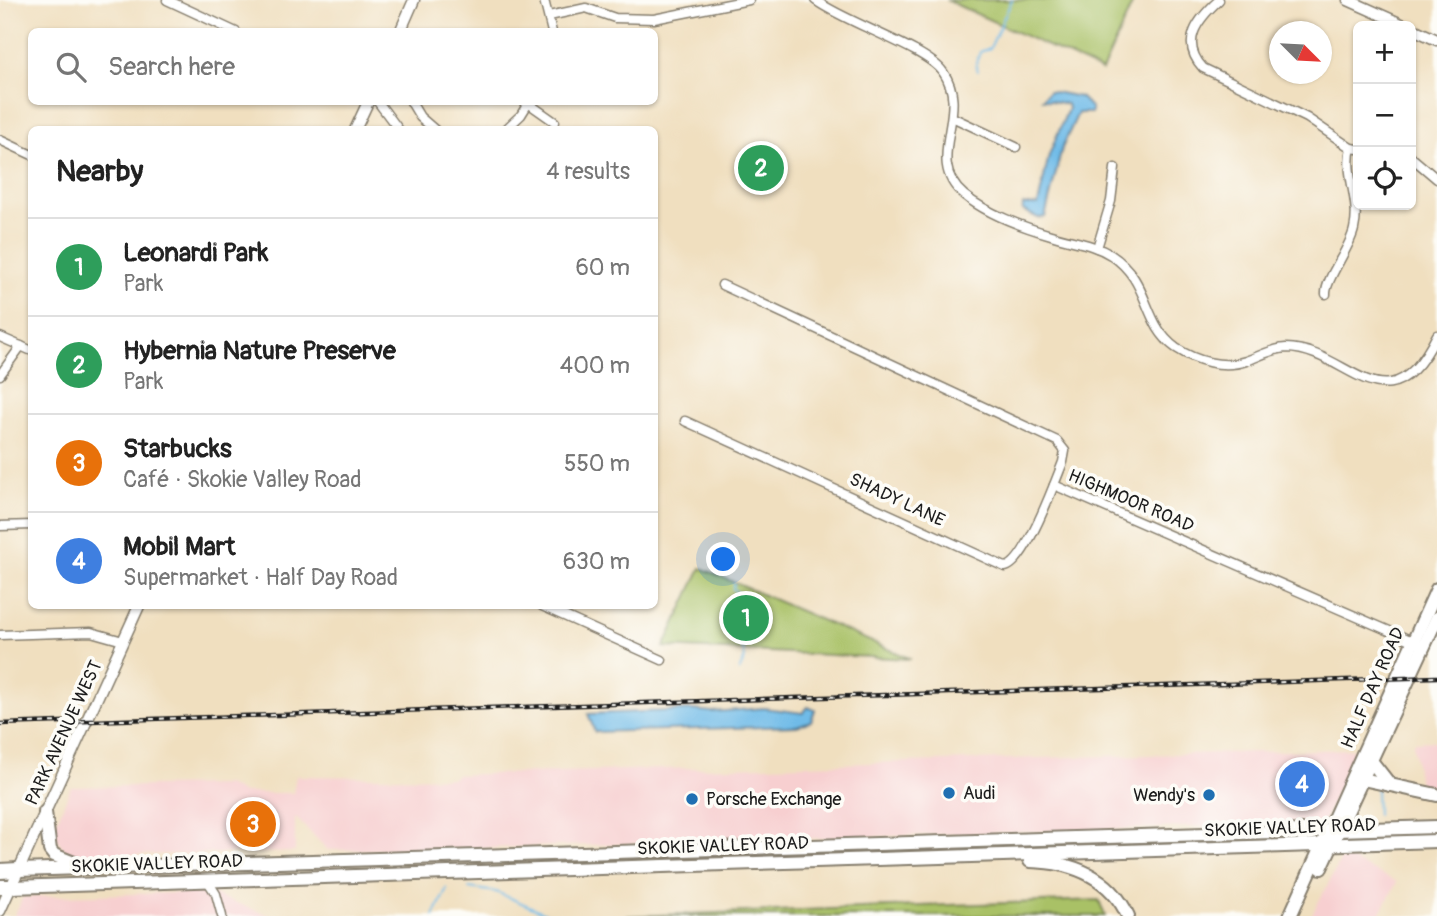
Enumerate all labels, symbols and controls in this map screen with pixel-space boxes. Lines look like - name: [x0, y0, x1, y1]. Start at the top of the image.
- north arrow: [1269, 21, 1332, 84]
- map controls: [1353, 21, 1416, 210]
- button: +: [1353, 21, 1416, 84]
- search box: [28, 28, 658, 105]
- icon: search: [52, 48, 90, 86]
- text: Search here: [108, 51, 235, 83]
- button: −: [1353, 84, 1416, 147]
- pin: 2: [738, 142, 784, 194]
- button: locate: [1353, 147, 1416, 210]
- text: Nearby: [56, 153, 143, 190]
- text: 4 results: [546, 157, 630, 186]
- text: Leonardi Park: [123, 237, 268, 269]
- text: 1: [75, 253, 84, 282]
- text: 60 m: [575, 253, 630, 282]
- text: Park: [123, 269, 163, 298]
- text: Hybernia Nature Preserve: [123, 335, 396, 367]
- text: 2: [73, 351, 85, 380]
- text: 400 m: [560, 351, 630, 380]
- text: Park: [123, 367, 163, 396]
- text: Starbucks: [123, 433, 232, 465]
- text: 3: [73, 449, 85, 478]
- text: 550 m: [564, 449, 630, 478]
- street label: HIGHMOOR ROAD: [1065, 464, 1197, 538]
- text: Café · Skokie Valley Road: [123, 465, 361, 494]
- street label: SHADY LANE: [846, 468, 948, 532]
- text: Mobil Mart: [123, 531, 235, 563]
- your location: [706, 542, 740, 576]
- text: 4: [72, 547, 86, 576]
- text: 630 m: [563, 547, 630, 576]
- text: Supermarket · Half Day Road: [123, 563, 398, 592]
- pin: 1: [723, 592, 769, 644]
- street label: HALF DAY ROAD: [1336, 624, 1410, 752]
- street label: PARK AVENUE WEST: [20, 657, 108, 809]
- pin: 4: [1279, 758, 1325, 810]
- place label: Audi: [963, 782, 995, 805]
- place label: Wendy's: [1133, 784, 1195, 807]
- marker: Audi: [941, 785, 957, 801]
- marker: Wendy's: [1201, 787, 1217, 803]
- place label: Porsche Exchange: [706, 788, 842, 811]
- marker: Porsche Exchange: [684, 791, 700, 807]
- pin: 3: [230, 798, 276, 850]
- street label: SKOKIE VALLEY ROAD: [1204, 814, 1376, 842]
- street label: SKOKIE VALLEY ROAD: [637, 832, 809, 860]
- street label: SKOKIE VALLEY ROAD: [71, 850, 243, 878]

